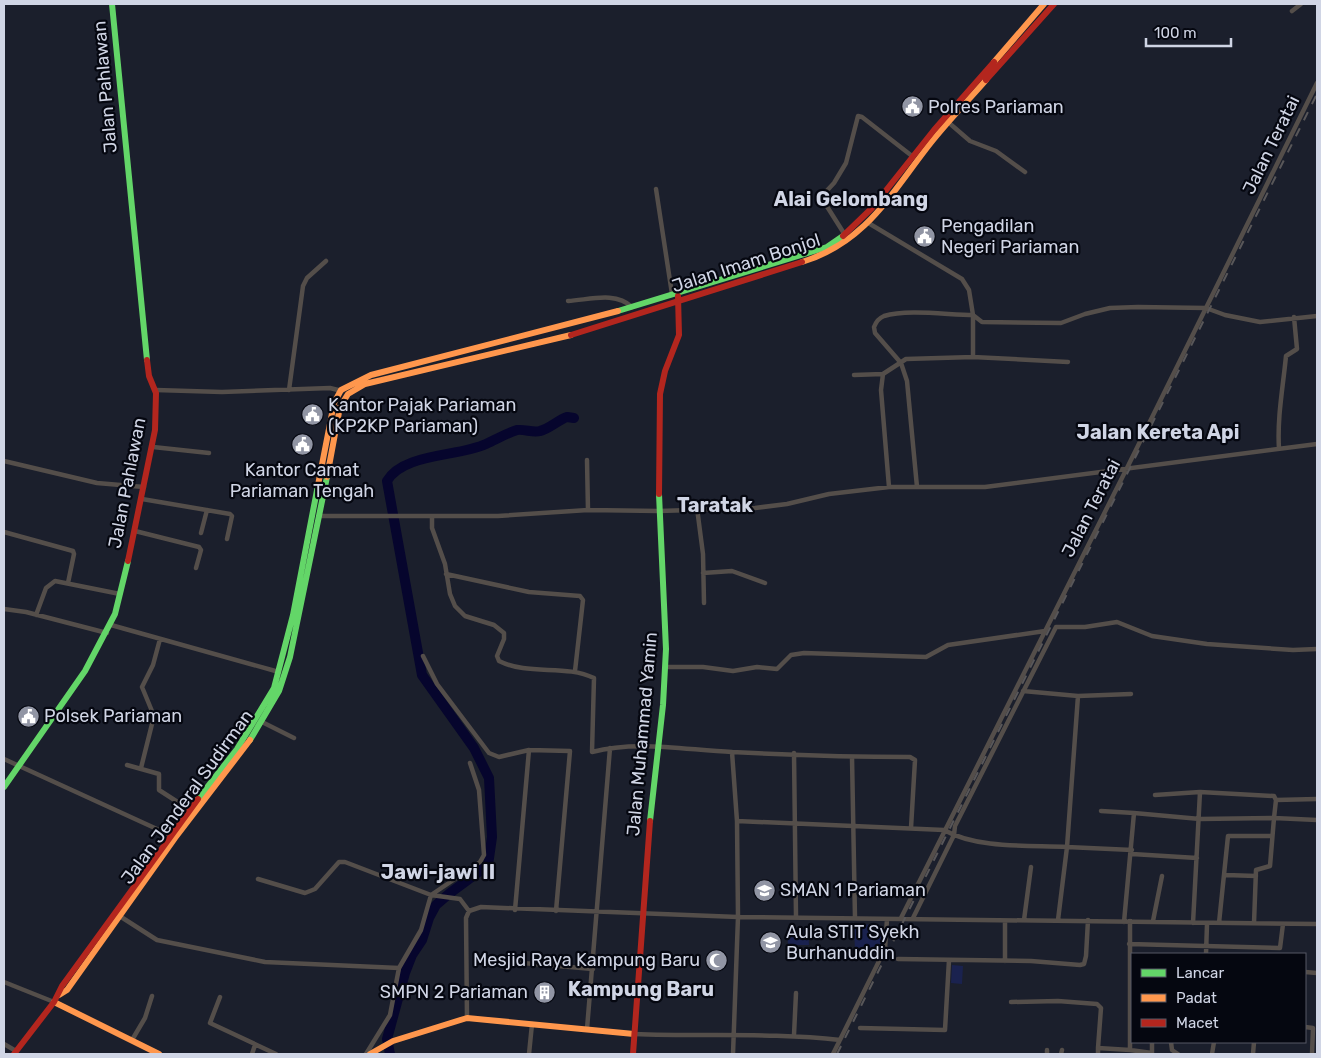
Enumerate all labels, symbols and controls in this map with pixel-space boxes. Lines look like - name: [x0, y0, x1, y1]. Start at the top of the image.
- scale bar: [1146, 15, 1231, 47]
- street label: Jalan Pahlawan: [88, 20, 122, 154]
- text: 100 m: [1154, 24, 1196, 42]
- street label: Jalan Teratai: [1238, 92, 1304, 198]
- public building icon: Polres Pariaman: [900, 95, 924, 119]
- place label: Polres Pariaman: [928, 96, 1064, 118]
- district label: Alai Gelombang: [774, 187, 928, 211]
- place label: Pengadilan Negeri Pariaman: [941, 215, 1079, 258]
- public building icon: Pengadilan Negeri Pariaman: [913, 224, 937, 248]
- street label: Jalan Imam Bonjol: [669, 229, 823, 297]
- place label: Kantor Pajak Pariaman (KP2KP Pariaman): [328, 394, 516, 437]
- public building icon: Kantor Pajak Pariaman (KP2KP Pariaman): [300, 403, 324, 427]
- street label: Jalan Pahlawan: [104, 416, 150, 550]
- district label: Jalan Kereta Api: [1077, 420, 1239, 444]
- public building icon: Kantor Camat Pariaman Tengah: [290, 433, 314, 457]
- street label: Jalan Teratai: [1057, 455, 1125, 561]
- place label: Kantor Camat Pariaman Tengah: [230, 459, 374, 502]
- district label: Taratak: [677, 493, 753, 517]
- street label: Jalan Muhammad Yamin: [622, 631, 662, 837]
- public building icon: Polsek Pariaman: [16, 704, 40, 728]
- place label: Polsek Pariaman: [44, 705, 182, 727]
- street label: Jalan Jenderal Sudirman: [116, 705, 258, 889]
- district label: Jawi-jawi II: [381, 860, 495, 884]
- school or university icon: SMAN 1 Pariaman: [752, 878, 776, 902]
- place label: SMAN 1 Pariaman: [780, 879, 926, 901]
- place label: Aula STIT Syekh Burhanuddin: [786, 921, 919, 964]
- school or university icon: Aula STIT Syekh Burhanuddin: [758, 930, 782, 954]
- mosque icon: Mesjid Raya Kampung Baru: [704, 948, 728, 972]
- place label: Mesjid Raya Kampung Baru: [473, 949, 700, 971]
- legend: [1131, 953, 1306, 1043]
- text: Lancar: [1176, 964, 1224, 982]
- district label: Kampung Baru: [568, 977, 714, 1001]
- building icon: SMPN 2 Pariaman: [532, 980, 556, 1004]
- place label: SMPN 2 Pariaman: [380, 981, 528, 1003]
- text: Padat: [1176, 989, 1217, 1007]
- text: Macet: [1176, 1014, 1219, 1032]

